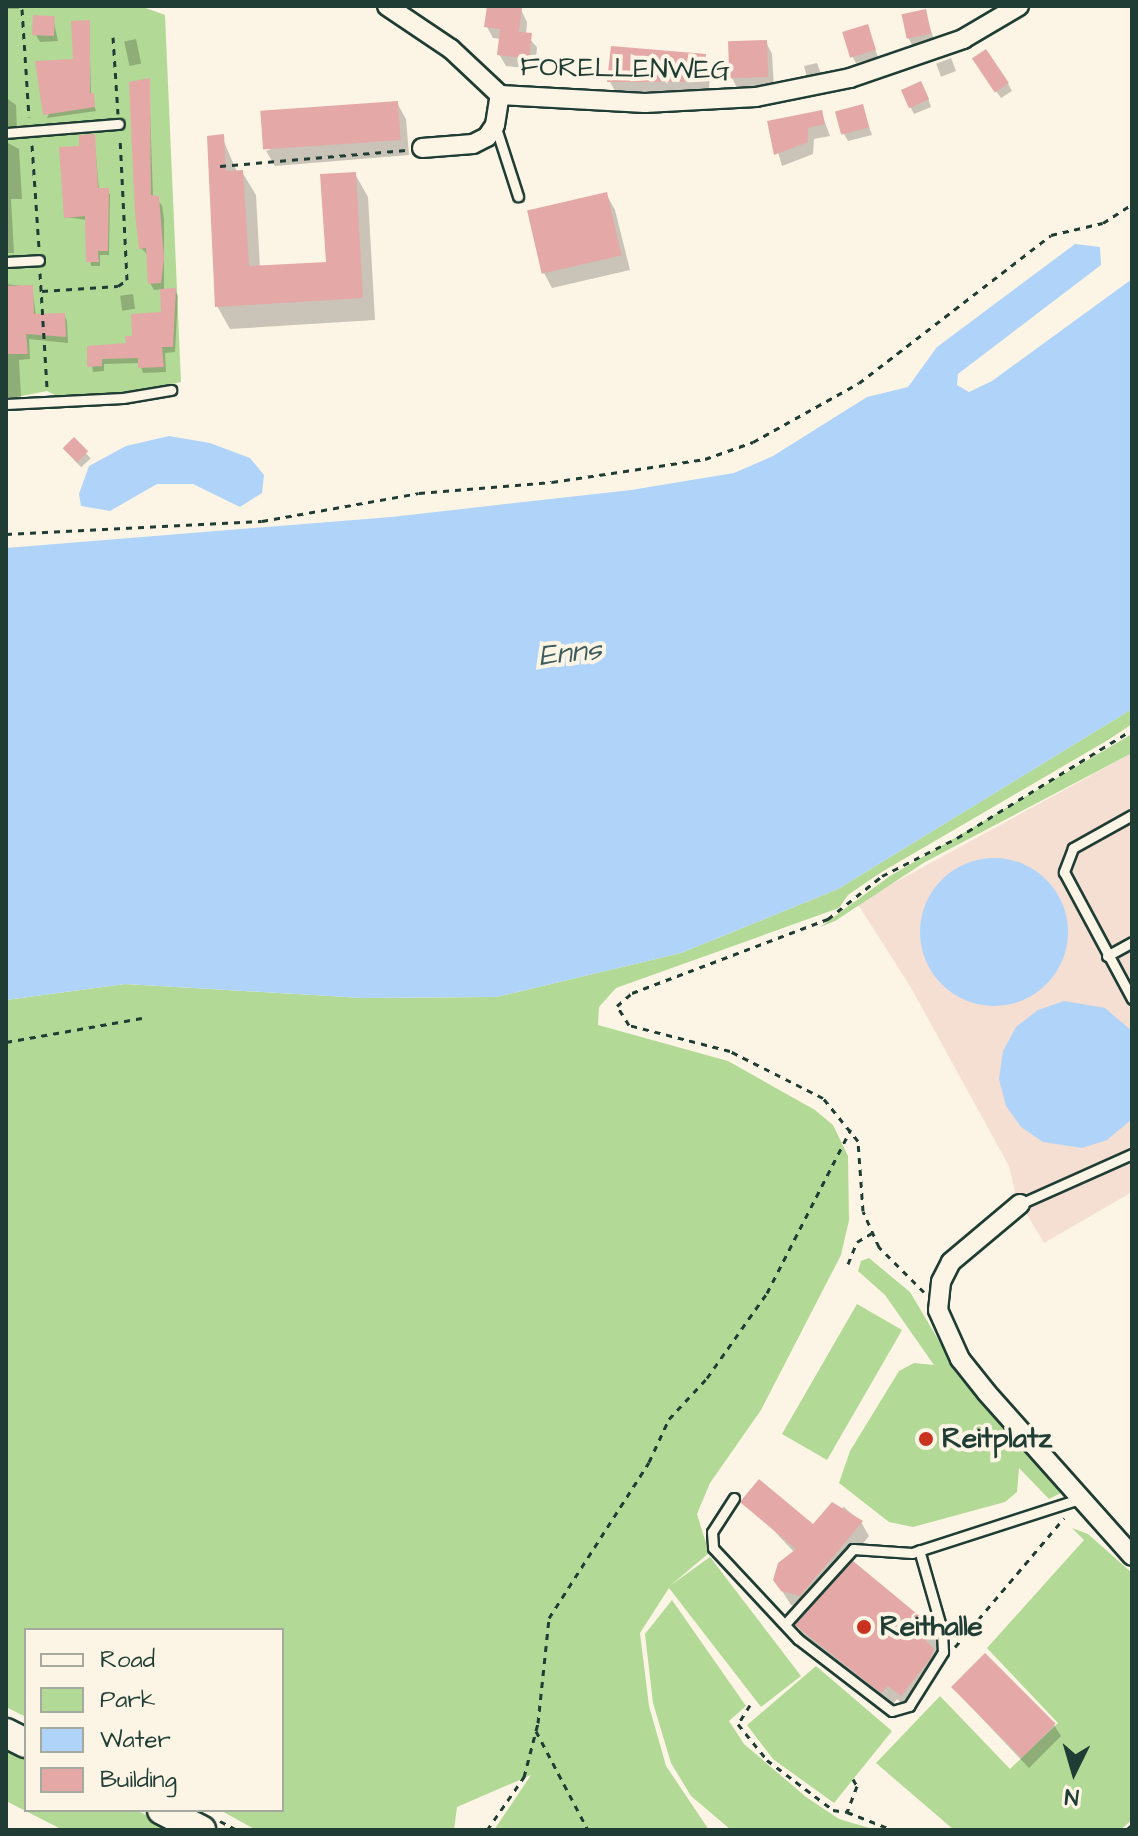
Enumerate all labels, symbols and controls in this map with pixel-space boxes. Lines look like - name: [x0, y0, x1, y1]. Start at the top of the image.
- street label: FORELLENWEG: [520, 50, 730, 88]
- water label: Enns: [537, 632, 603, 674]
- place label: Reitplatz: [942, 1422, 1052, 1456]
- marker: Reitplatz: [917, 1430, 935, 1448]
- place label: Reithalle: [880, 1610, 983, 1644]
- marker: Reithalle: [855, 1618, 873, 1636]
- legend: [24, 1628, 284, 1812]
- text: Road: [100, 1643, 155, 1677]
- text: Park: [100, 1683, 156, 1717]
- text: Water: [100, 1723, 171, 1757]
- north arrow: [1034, 1732, 1114, 1812]
- text: Building: [100, 1763, 177, 1797]
- text: N: [1064, 1780, 1080, 1812]

